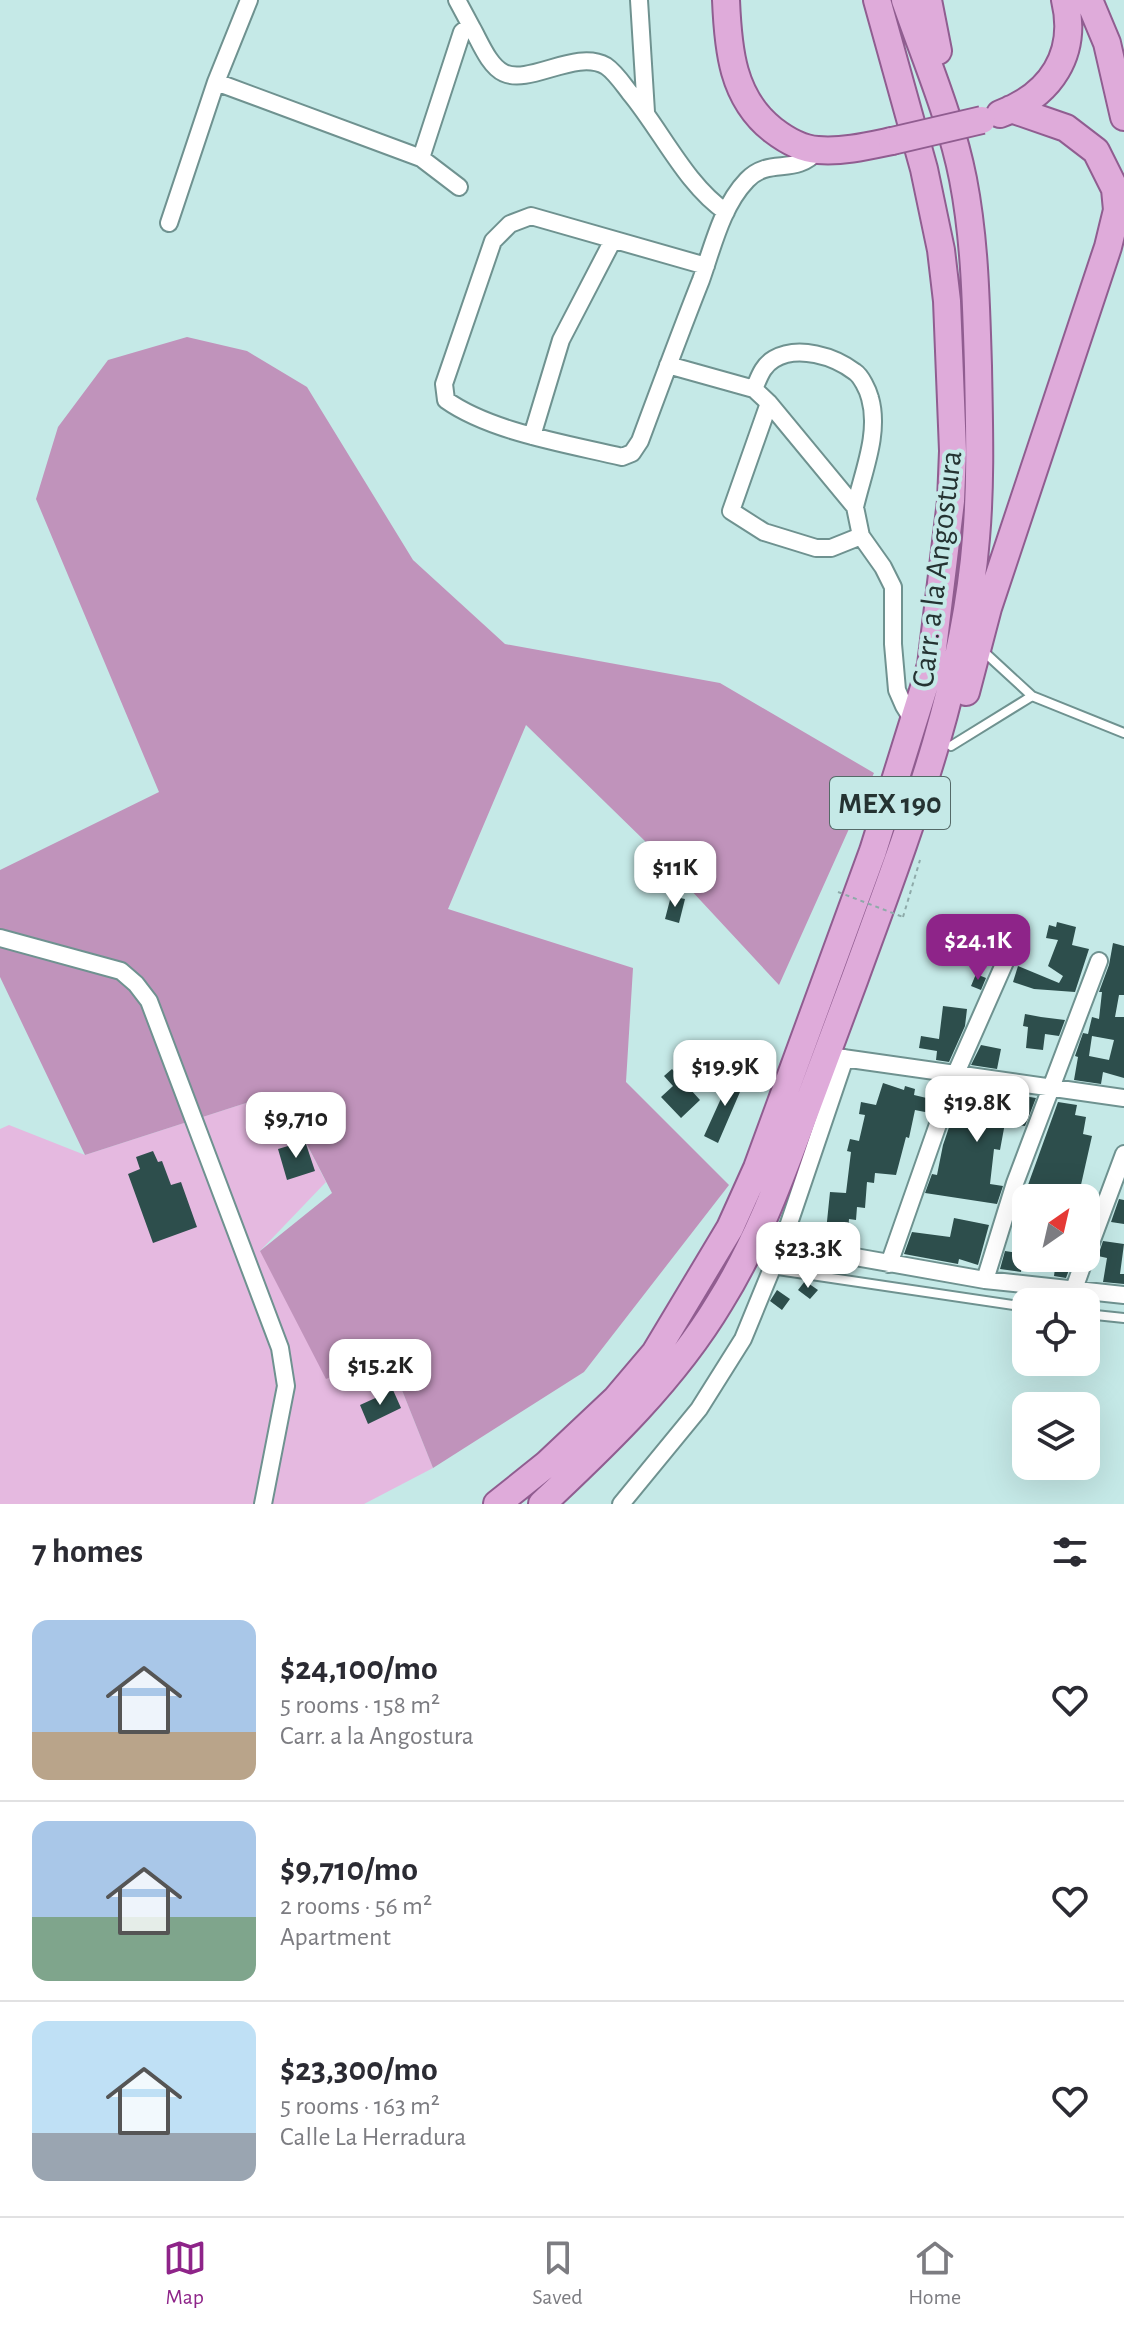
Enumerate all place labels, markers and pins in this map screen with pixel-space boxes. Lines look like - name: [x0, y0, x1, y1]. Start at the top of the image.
- pin: $11K: [628, 841, 722, 909]
- pin: $24.1K: [913, 914, 1043, 982]
- pin: $19.9K: [660, 1040, 790, 1108]
- pin: $19.8K: [912, 1076, 1042, 1144]
- pin: $9,710: [231, 1092, 361, 1160]
- pin: $23.3K: [743, 1222, 873, 1290]
- pin: $15.2K: [315, 1339, 445, 1407]

